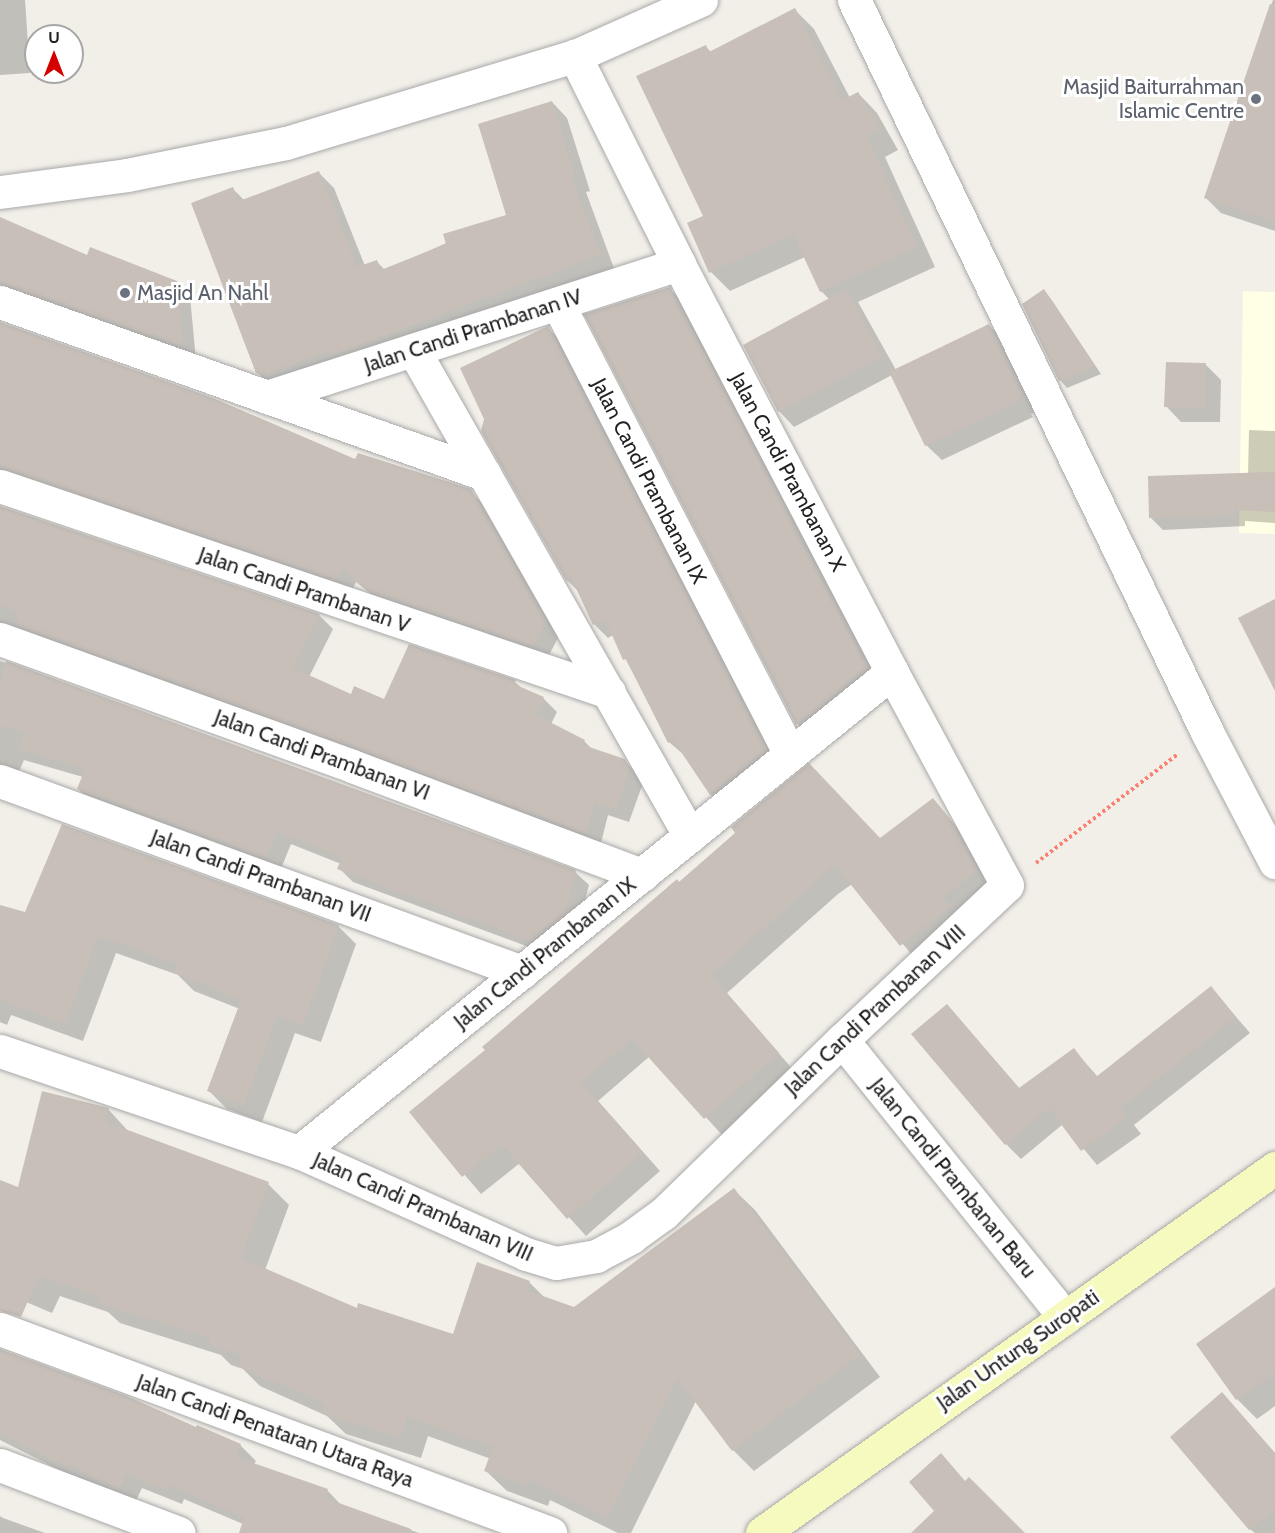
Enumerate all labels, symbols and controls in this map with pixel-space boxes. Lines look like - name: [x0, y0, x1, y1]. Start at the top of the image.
- north arrow: [24, 24, 84, 84]
- text: U: [48, 28, 60, 47]
- place label: Masjid Baiturrahman Islamic Centre: [1063, 74, 1244, 124]
- marker: Masjid Baiturrahman Islamic Centre: [1249, 92, 1263, 106]
- place label: Masjid An Nahl: [137, 280, 268, 306]
- street label: Jalan Candi Prambanan IV: [361, 284, 585, 378]
- marker: Masjid An Nahl: [118, 286, 132, 300]
- street label: Jalan Candi Prambanan X: [725, 368, 851, 576]
- street label: Jalan Candi Prambanan IX: [586, 374, 712, 588]
- street label: Jalan Candi Prambanan V: [195, 542, 413, 638]
- street label: Jalan Candi Prambanan VI: [211, 704, 433, 806]
- street label: Jalan Candi Prambanan VII: [147, 824, 375, 928]
- street label: Jalan Candi Prambanan IX: [449, 872, 641, 1034]
- street label: Jalan Candi Prambanan VIII: [779, 920, 971, 1100]
- street label: Jalan Candi Prambanan Baru: [865, 1073, 1041, 1283]
- street label: Jalan Candi Prambanan VIII: [309, 1147, 537, 1267]
- street label: Jalan Untung Suropati: [932, 1285, 1104, 1415]
- street label: Jalan Candi Penataran Utara Raya: [133, 1369, 417, 1493]

